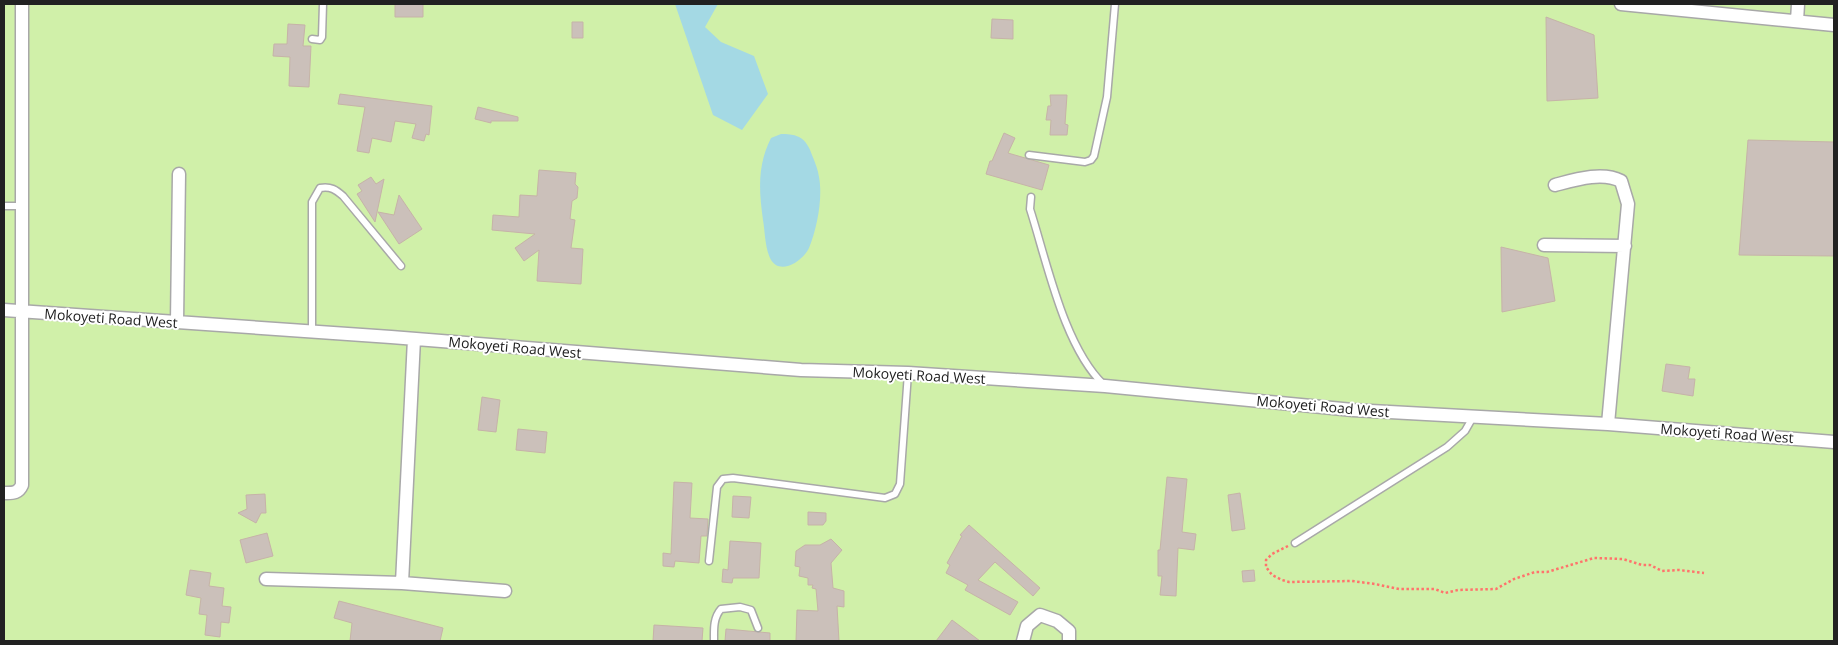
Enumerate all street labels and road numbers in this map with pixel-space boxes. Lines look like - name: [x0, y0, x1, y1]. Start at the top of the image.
- street label: Mokoyeti Road West: [44, 304, 178, 332]
- street label: Mokoyeti Road West: [448, 332, 582, 362]
- street label: Mokoyeti Road West: [852, 362, 986, 388]
- street label: Mokoyeti Road West: [1256, 391, 1390, 421]
- street label: Mokoyeti Road West: [1660, 419, 1794, 447]

